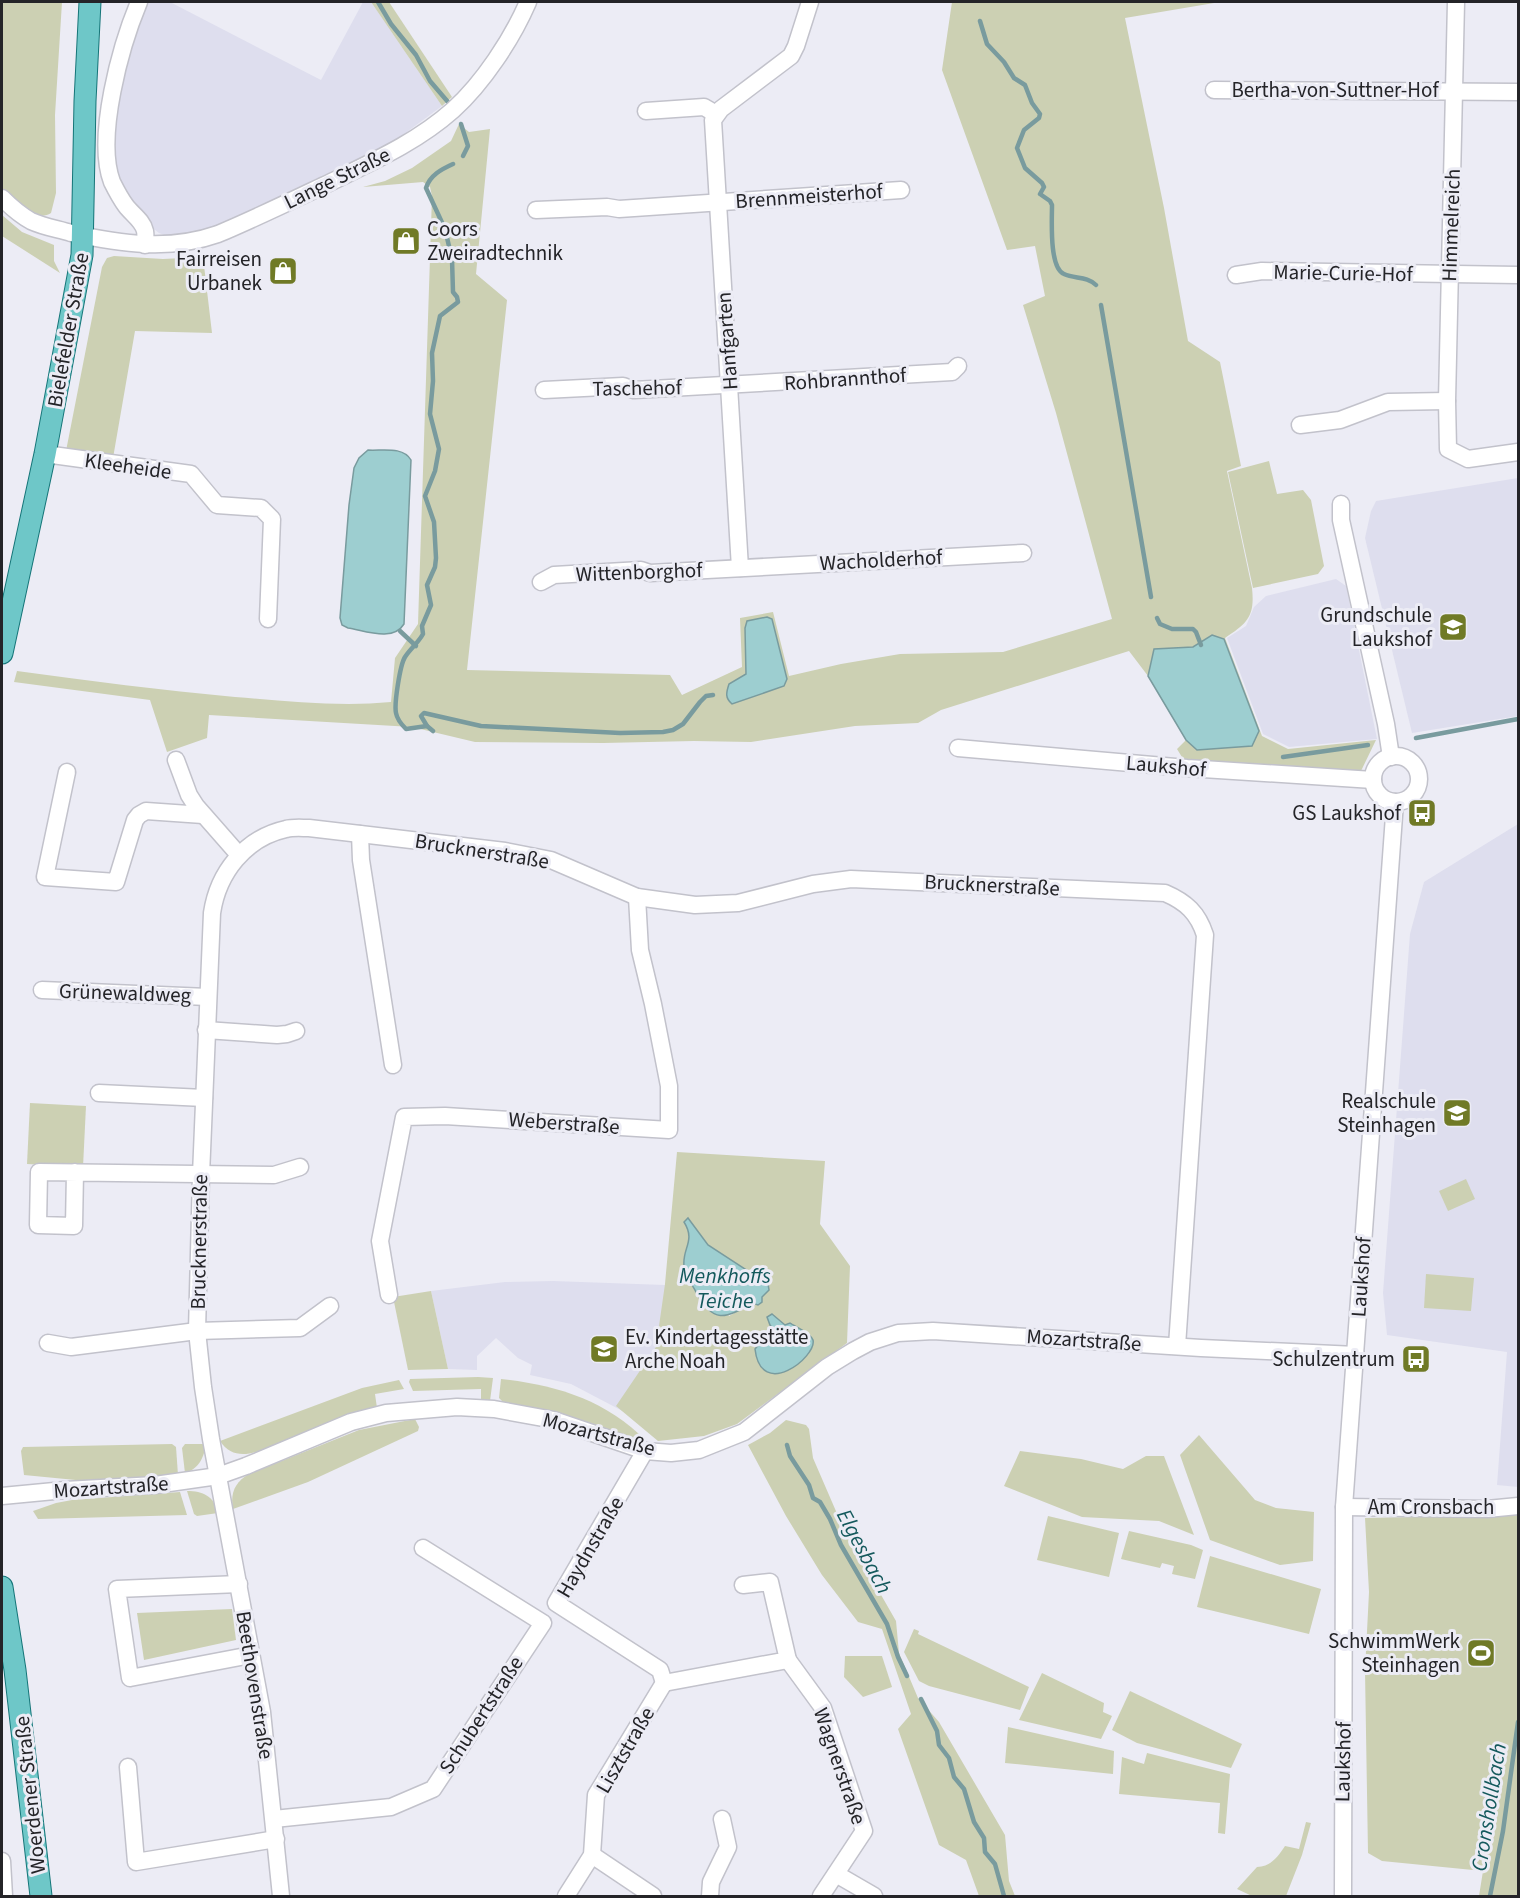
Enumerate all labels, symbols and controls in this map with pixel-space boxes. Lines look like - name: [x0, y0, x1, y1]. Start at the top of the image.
- street label: Bertha-von-Suttner-Hof: [1231, 75, 1439, 105]
- street label: Lange Straße: [279, 139, 395, 217]
- street label: Himmelreich: [1434, 168, 1468, 282]
- street label: Brennmeisterhof: [734, 176, 885, 216]
- place label: Coors Zweiradtechnik: [427, 214, 563, 268]
- shop icon: Coors Zweiradtechnik: [390, 225, 422, 257]
- place label: Fairreisen Urbanek: [176, 244, 263, 298]
- street label: Bielefelder Straße: [40, 250, 96, 410]
- shop icon: Fairreisen Urbanek: [267, 255, 299, 287]
- street label: Marie-Curie-Hof: [1273, 257, 1414, 289]
- street label: Hanfgarten: [709, 291, 745, 391]
- street label: Rohbrannthof: [783, 360, 908, 398]
- street label: Taschehof: [592, 372, 683, 404]
- street label: Kleeheide: [83, 445, 173, 487]
- street label: Wacholderhof: [819, 542, 944, 578]
- street label: Wittenborghof: [575, 555, 704, 589]
- place label: Grundschule Laukshof: [1320, 600, 1433, 654]
- school or university icon: Grundschule Laukshof: [1437, 611, 1469, 643]
- street label: Laukshof: [1125, 748, 1208, 785]
- bus stop icon: GS Laukshof: [1406, 797, 1438, 829]
- place label: GS Laukshof: [1292, 798, 1402, 828]
- street label: Brucknerstraße: [413, 826, 551, 876]
- street label: Brucknerstraße: [924, 866, 1060, 904]
- street label: Grünewaldweg: [59, 976, 192, 1010]
- place label: Realschule Steinhagen: [1337, 1086, 1436, 1140]
- school or university icon: Realschule Steinhagen: [1441, 1097, 1473, 1129]
- street label: Weberstraße: [507, 1104, 621, 1142]
- street label: Brucknerstraße: [183, 1174, 215, 1310]
- street label: Laukshof: [1343, 1235, 1379, 1318]
- water label: Menkhoffs Teiche: [679, 1260, 771, 1317]
- street label: Mozartstraße: [1026, 1321, 1142, 1359]
- place label: Ev. Kindertagesstätte Arche Noah: [625, 1322, 809, 1376]
- school or university icon: Ev. Kindertagesstätte Arche Noah: [588, 1333, 620, 1365]
- bus stop icon: Schulzentrum: [1400, 1343, 1432, 1375]
- place label: Schulzentrum: [1272, 1344, 1395, 1374]
- street label: Mozartstraße: [540, 1405, 658, 1463]
- street label: Mozartstraße: [53, 1468, 169, 1506]
- street label: Haydnstraße: [549, 1491, 631, 1603]
- street label: Am Cronsbach: [1368, 1492, 1494, 1522]
- water label: Elgesbach: [828, 1503, 900, 1600]
- street label: Beethovenstraße: [228, 1609, 282, 1761]
- place label: SchwimmWerk Steinhagen: [1328, 1626, 1461, 1680]
- sports icon: SchwimmWerk Steinhagen: [1465, 1637, 1497, 1669]
- street label: Schubertstraße: [432, 1650, 530, 1780]
- street label: Lisztstraße: [588, 1701, 662, 1799]
- street label: Wagnerstraße: [806, 1704, 874, 1828]
- street label: Woerdener Straße: [7, 1715, 53, 1875]
- street label: Laukshof: [1327, 1721, 1359, 1802]
- water label: Cronshollbach: [1463, 1741, 1515, 1874]

